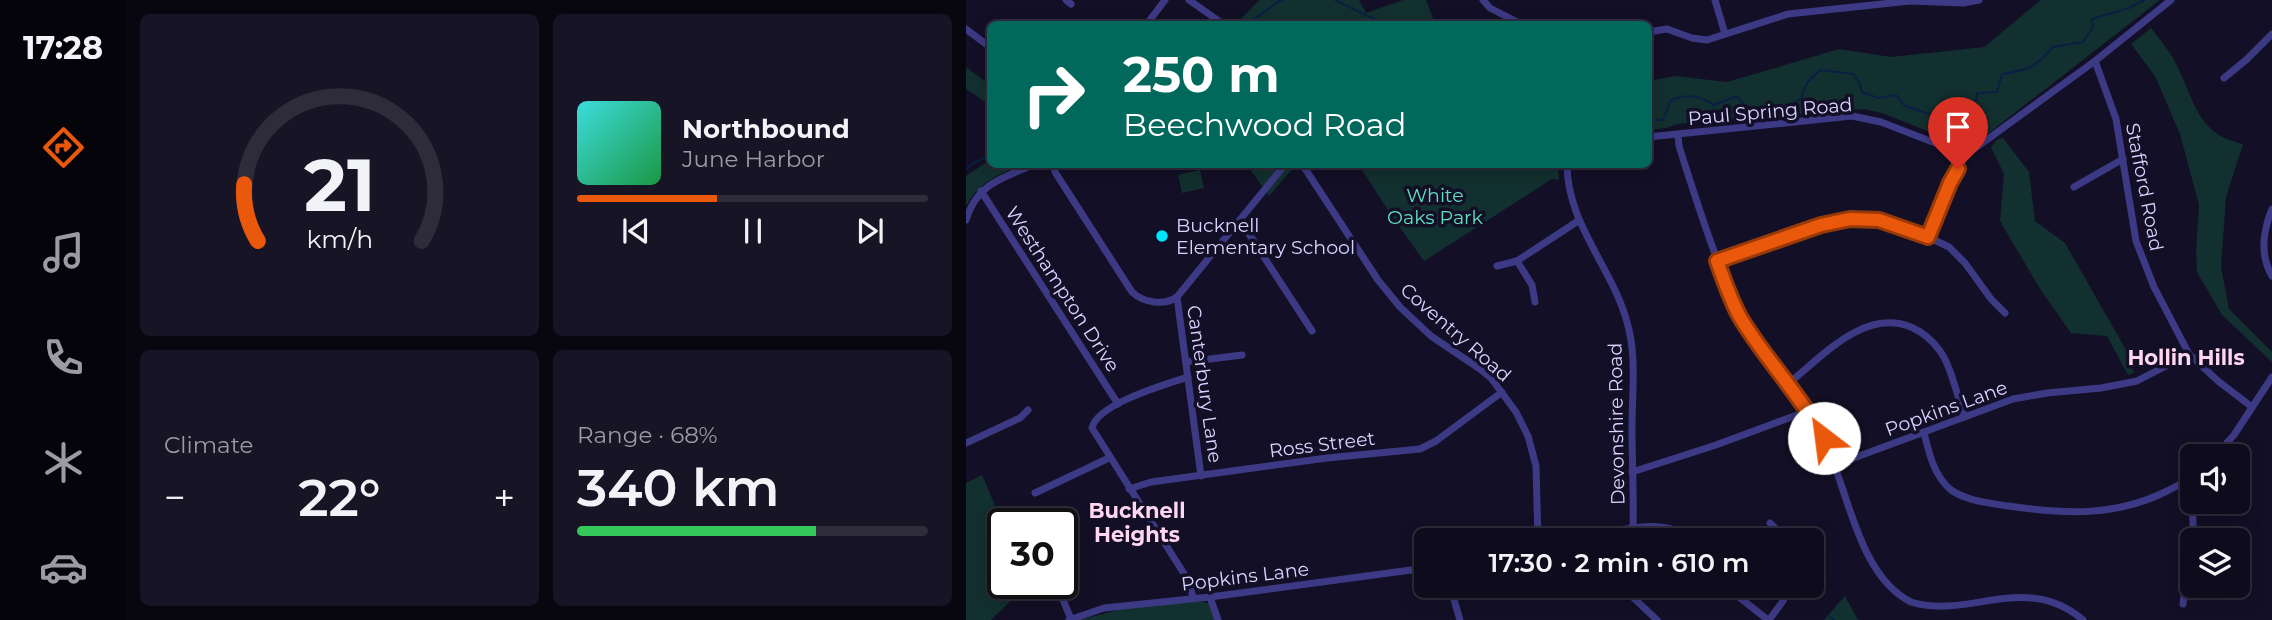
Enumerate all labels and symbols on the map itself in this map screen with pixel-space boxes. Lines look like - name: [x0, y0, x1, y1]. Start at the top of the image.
- street label: Paul Spring Road: [1687, 93, 1853, 130]
- pin: [1928, 97, 1988, 169]
- street label: Stafford Road: [2121, 121, 2168, 253]
- park label: White Oaks Park: [1387, 184, 1484, 229]
- street label: Westhampton Drive: [1001, 202, 1125, 376]
- place label: Bucknell Elementary School: [1176, 214, 1355, 259]
- marker: Bucknell Elementary School: [1154, 228, 1170, 244]
- street label: Coventry Road: [1396, 278, 1516, 387]
- street label: Canterbury Lane: [1182, 304, 1227, 464]
- street label: Devonshire Road: [1604, 343, 1629, 505]
- district label: Hollin Hills: [2127, 345, 2245, 370]
- street label: Popkins Lane: [1882, 376, 2010, 441]
- position arrow: [1787, 401, 1861, 475]
- street label: Ross Street: [1268, 427, 1377, 462]
- district label: Bucknell Heights: [1089, 498, 1186, 547]
- speed limit sign: 30: [987, 508, 1078, 599]
- street label: Popkins Lane: [1180, 557, 1310, 596]

